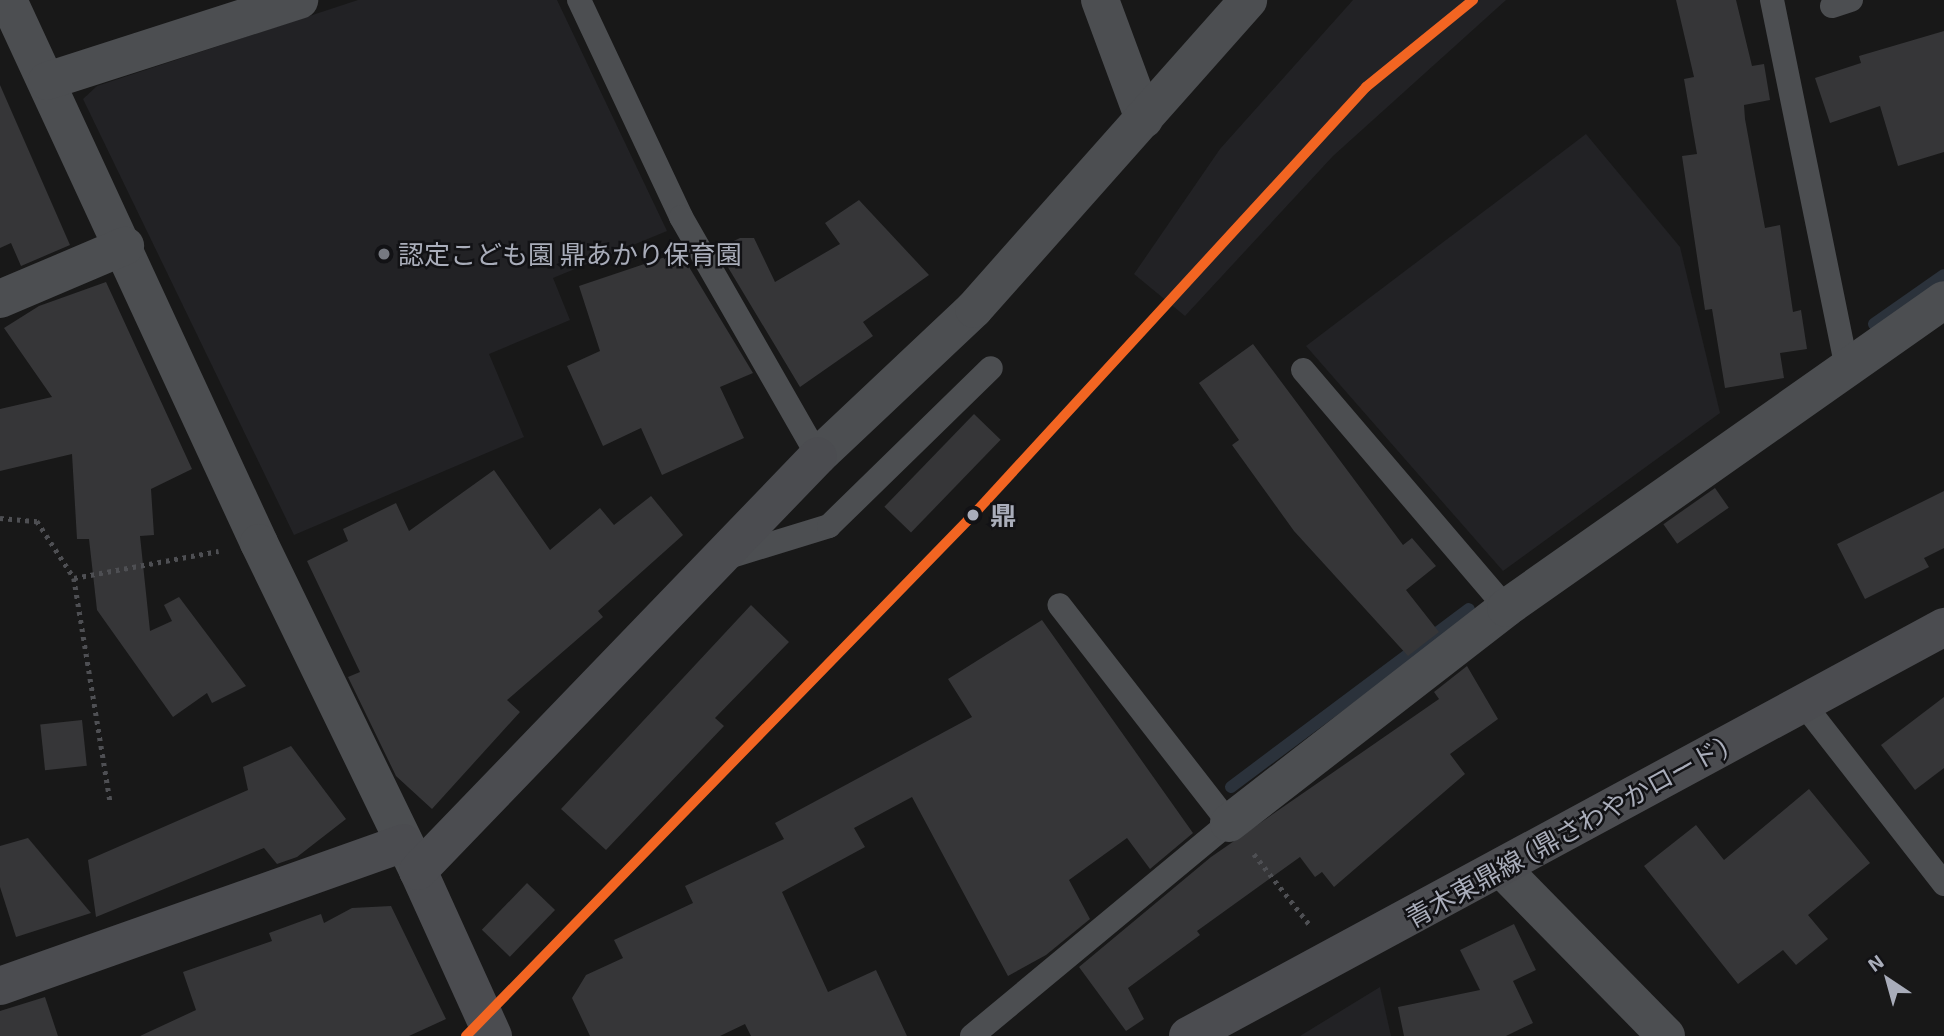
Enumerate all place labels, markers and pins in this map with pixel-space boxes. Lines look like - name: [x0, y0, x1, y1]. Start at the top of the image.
- place label: 認定こども園 鼎あかり保育園: [398, 238, 742, 270]
- marker: 認定こども園 鼎あかり保育園: [376, 246, 392, 262]
- place label: 鼎: [990, 499, 1016, 531]
- marker: 鼎: [962, 504, 984, 526]

